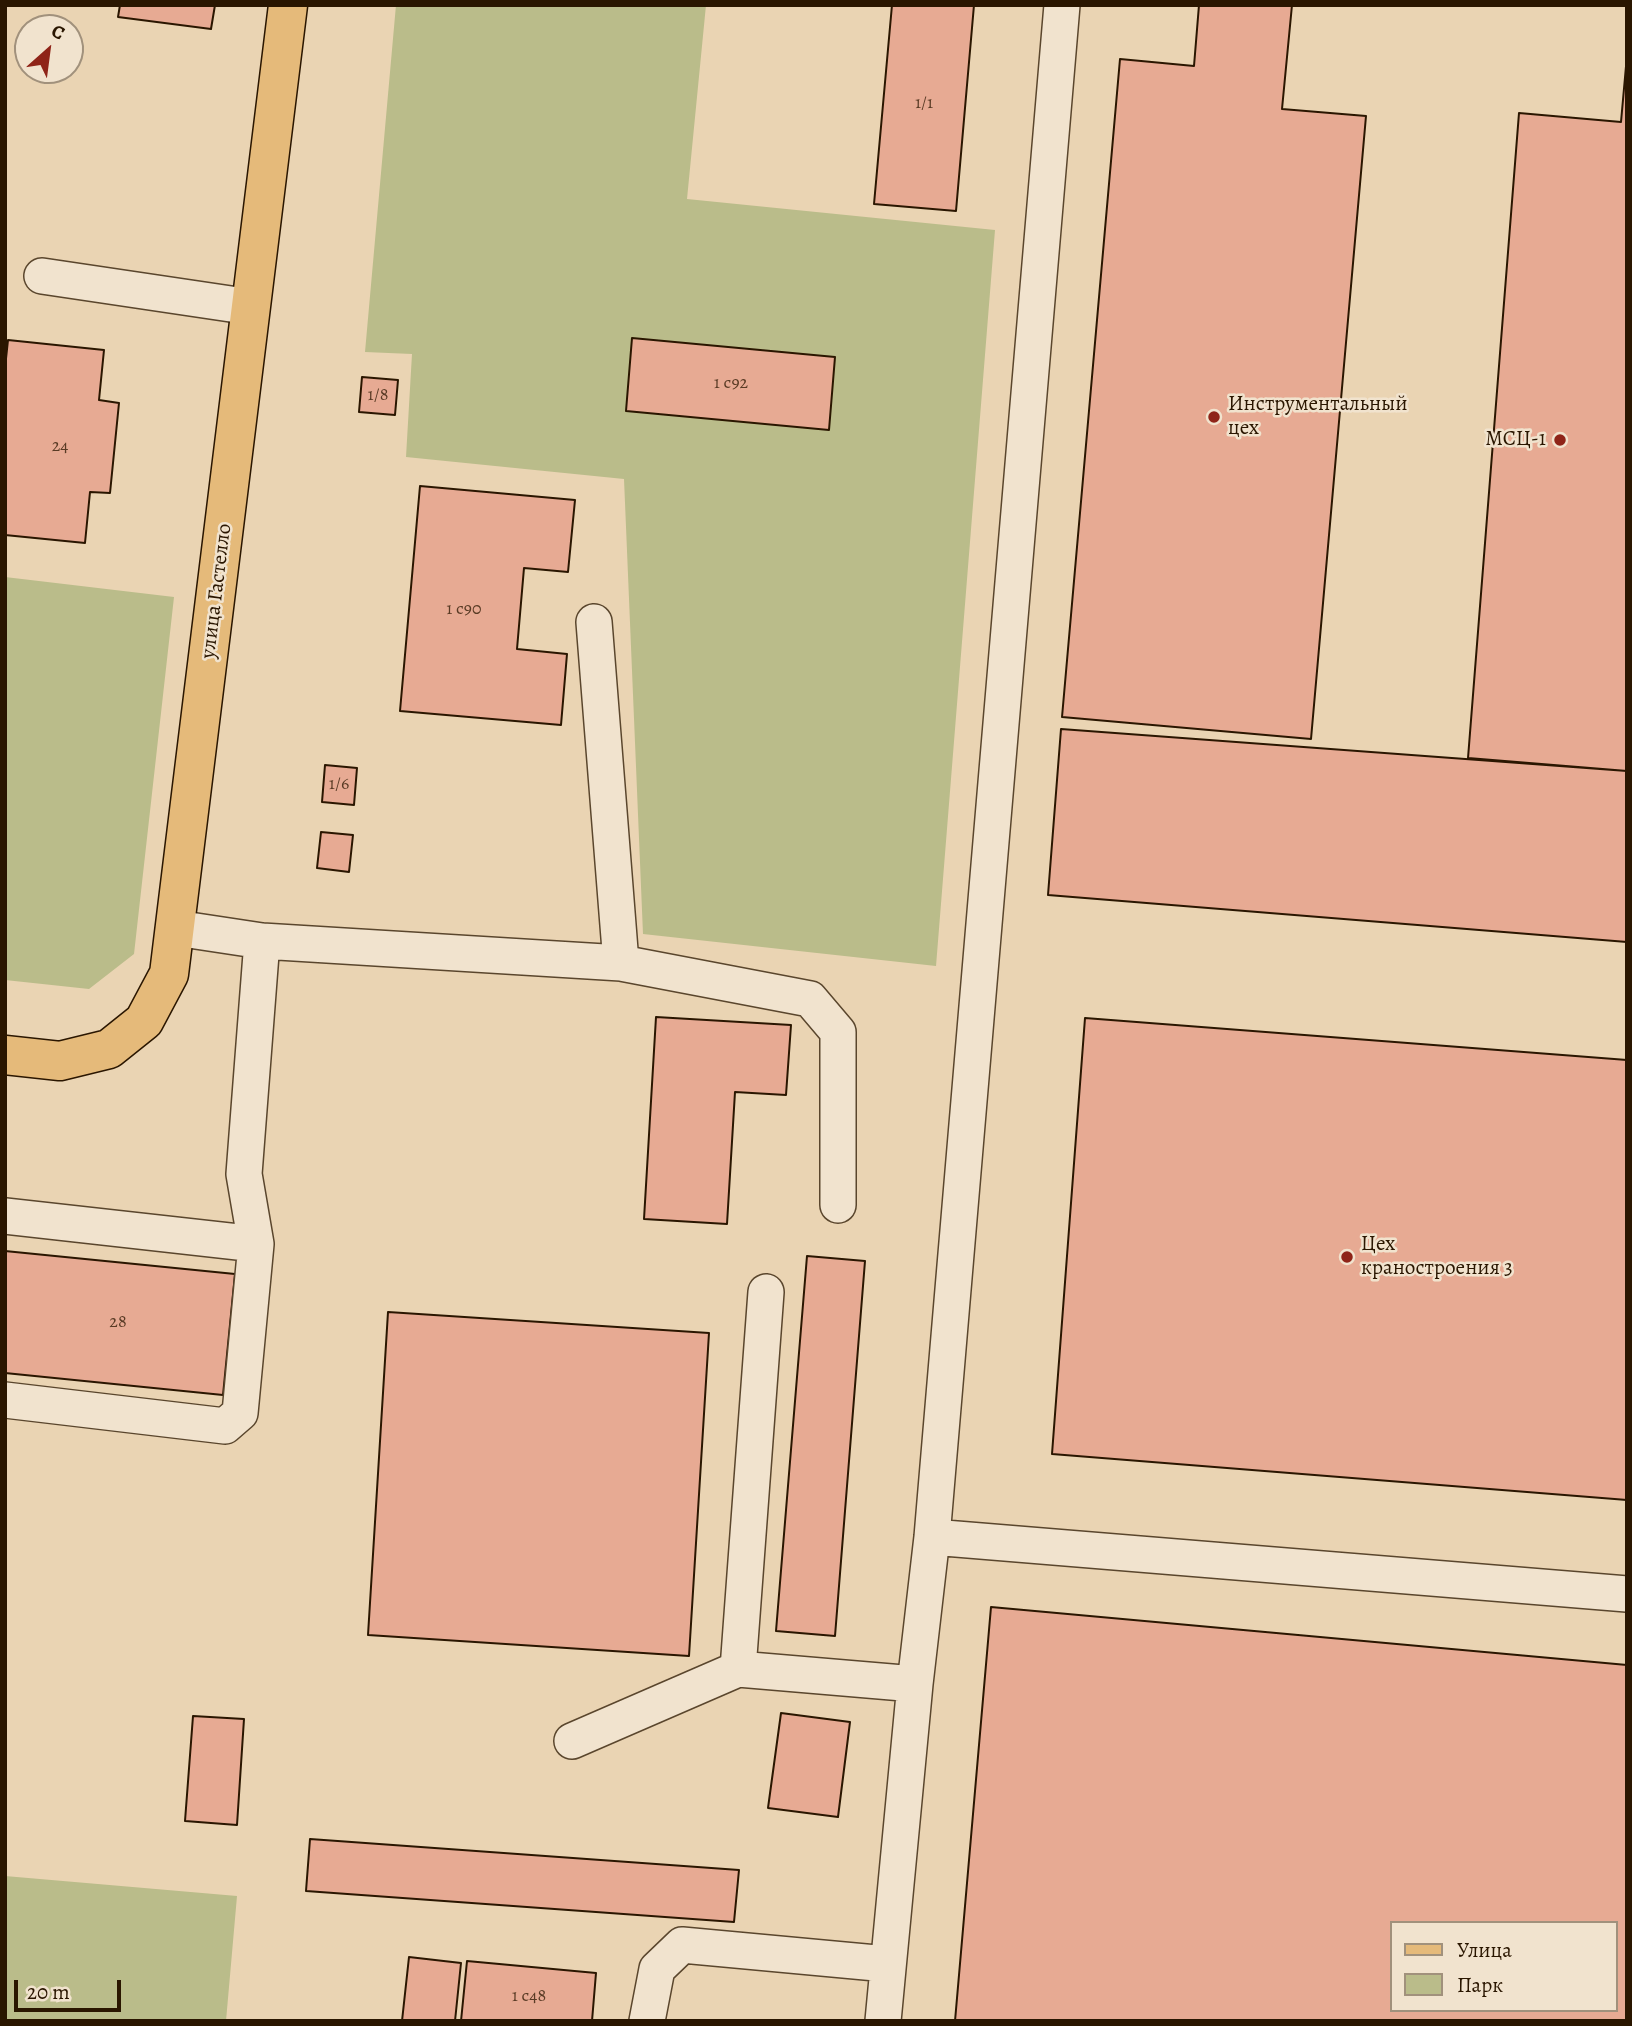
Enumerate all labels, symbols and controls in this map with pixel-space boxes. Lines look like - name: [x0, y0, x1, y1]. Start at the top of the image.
- north arrow: [14, 14, 84, 84]
- text: С: [47, 18, 69, 46]
- house number: 1/1: [915, 93, 933, 115]
- house number: 1 с92: [714, 373, 748, 395]
- house number: 1/8: [368, 385, 388, 407]
- place label: Инструментальный цех: [1228, 392, 1407, 442]
- marker: Инструментальный цех: [1206, 409, 1222, 425]
- place label: МСЦ-1: [1485, 427, 1546, 453]
- marker: МСЦ-1: [1552, 432, 1568, 448]
- house number: 24: [52, 436, 68, 458]
- street label: улица Гастелло: [196, 522, 238, 660]
- house number: 1 с90: [446, 599, 482, 621]
- house number: 1/6: [329, 774, 349, 796]
- place label: Цех краностроения 3: [1361, 1232, 1513, 1282]
- marker: Цех краностроения 3: [1339, 1249, 1355, 1265]
- house number: 28: [109, 1312, 127, 1334]
- legend: [1390, 1921, 1618, 2012]
- text: Улица: [1457, 1936, 1512, 1964]
- scale bar: [18, 1966, 124, 2010]
- text: Парк: [1457, 1971, 1503, 1999]
- text: 20 m: [27, 1978, 70, 2006]
- house number: 1 с48: [512, 1986, 546, 2008]

